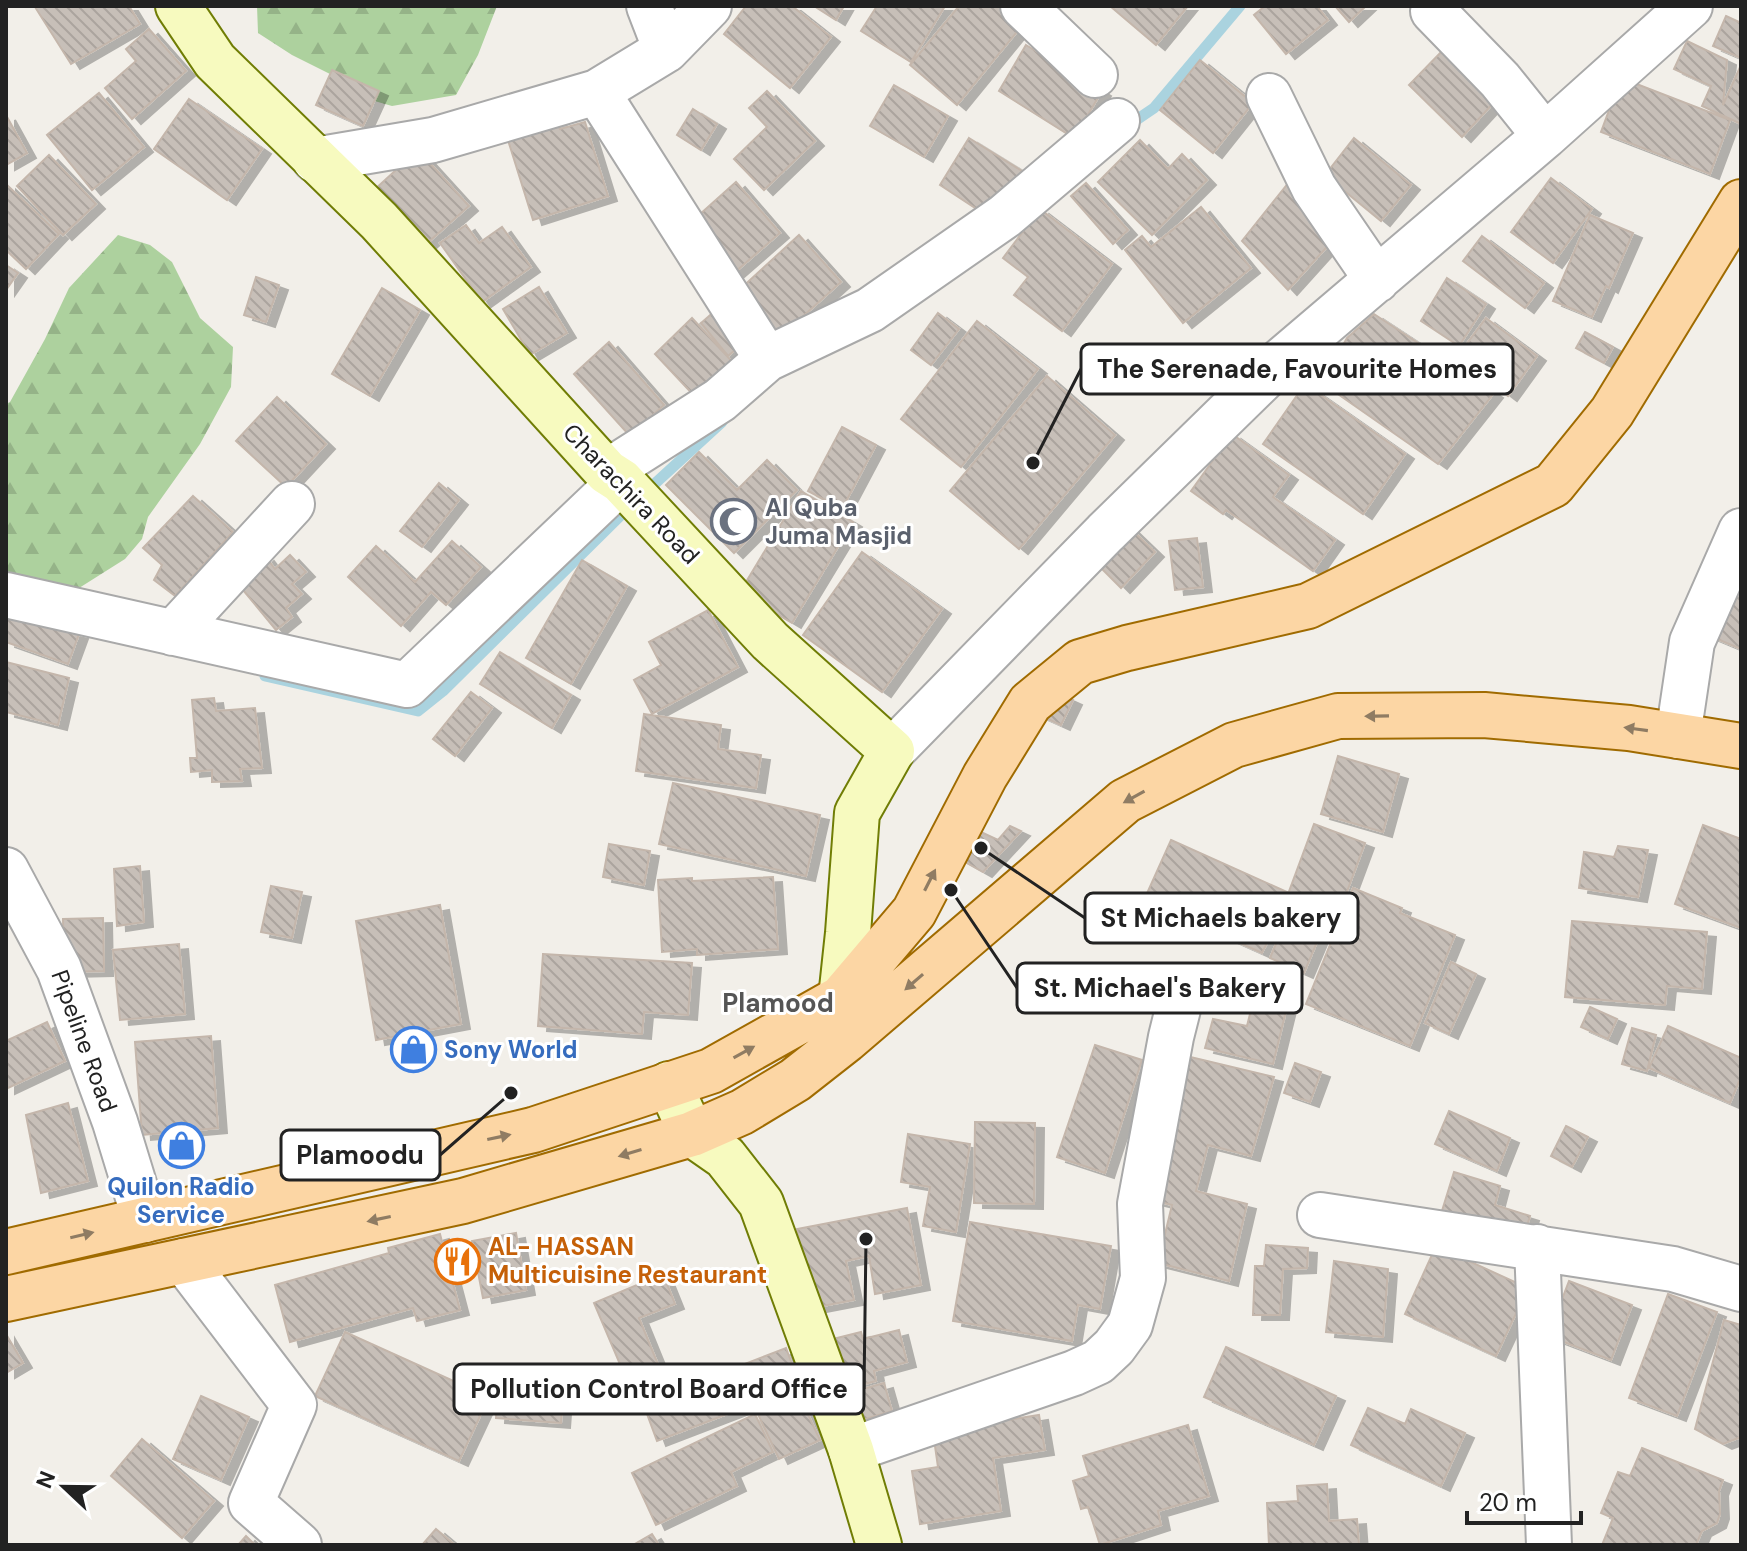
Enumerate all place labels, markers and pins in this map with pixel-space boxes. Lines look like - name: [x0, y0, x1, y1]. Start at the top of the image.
- callout: The Serenade, Favourite Homes: [1081, 344, 1513, 394]
- place label: Al Quba Juma Masjid: [765, 492, 912, 551]
- mosque icon: Al Quba Juma Masjid: [710, 498, 758, 546]
- callout: St Michaels bakery: [1085, 893, 1358, 943]
- callout: St. Michael's Bakery: [1017, 963, 1302, 1013]
- shop icon: Sony World: [389, 1026, 437, 1074]
- place label: Sony World: [444, 1034, 577, 1065]
- shop icon: Quilon Radio Service: [157, 1121, 205, 1169]
- callout: Plamoodu: [281, 1130, 440, 1180]
- place label: Quilon Radio Service: [107, 1171, 255, 1230]
- place label: AL- HASSAN Multicuisine Restaurant: [488, 1231, 767, 1290]
- restaurant icon: AL- HASSAN Multicuisine Restaurant: [433, 1237, 481, 1285]
- callout: Pollution Control Board Office: [454, 1364, 864, 1414]

